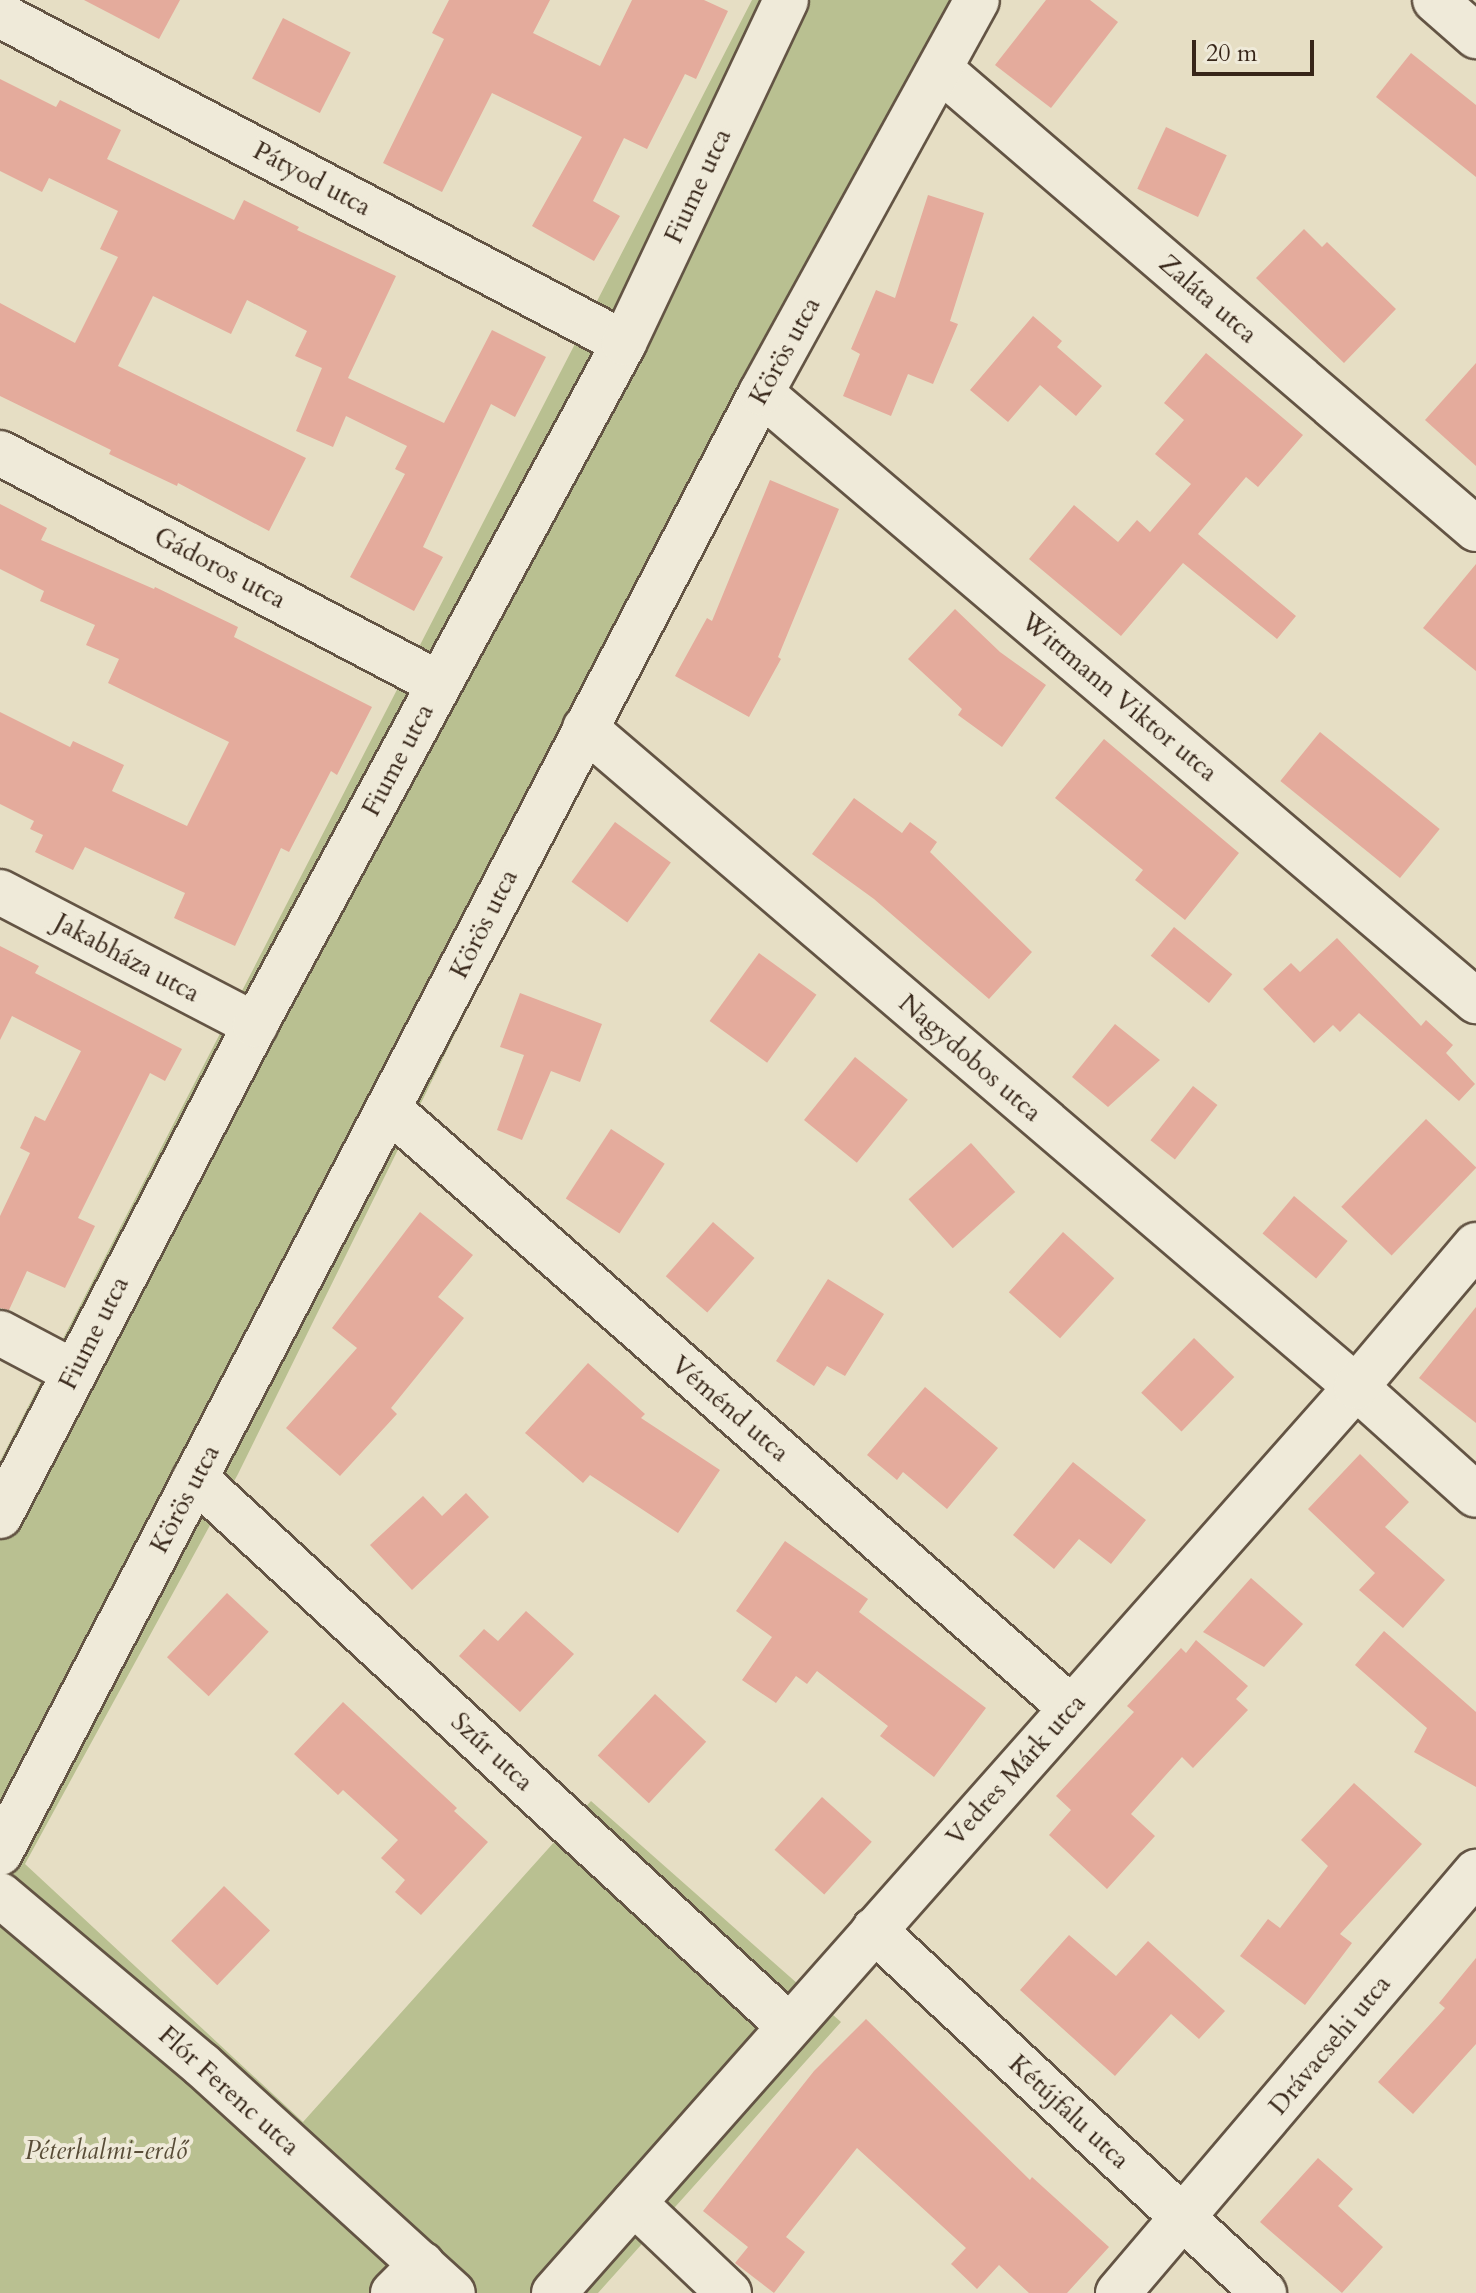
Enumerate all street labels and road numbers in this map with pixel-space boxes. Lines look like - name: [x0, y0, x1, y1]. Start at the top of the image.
- street label: Fiume utca: [658, 124, 738, 248]
- street label: Pátyod utca: [248, 135, 376, 223]
- street label: Zaláta utca: [1153, 248, 1263, 350]
- street label: Körös utca: [743, 292, 827, 410]
- street label: Gádoros utca: [149, 520, 291, 616]
- street label: Wittmann Viktor utca: [1014, 606, 1224, 788]
- street label: Fiume utca: [355, 698, 441, 822]
- street label: Körös utca: [443, 864, 525, 984]
- street label: Jakabháza utca: [49, 907, 205, 1009]
- street label: Nagydobos utca: [892, 988, 1048, 1128]
- street label: Fiume utca: [52, 1271, 136, 1395]
- street label: Véménd utca: [665, 1349, 795, 1469]
- street label: Körös utca: [143, 1439, 227, 1559]
- street label: Vedres Márk utca: [940, 1688, 1092, 1852]
- street label: Szűr utca: [444, 1706, 540, 1798]
- street label: Drávacsehi utca: [1263, 1969, 1397, 2121]
- street label: Flór Ferenc utca: [152, 2020, 306, 2162]
- street label: Kétújfalu utca: [1002, 2048, 1136, 2176]

